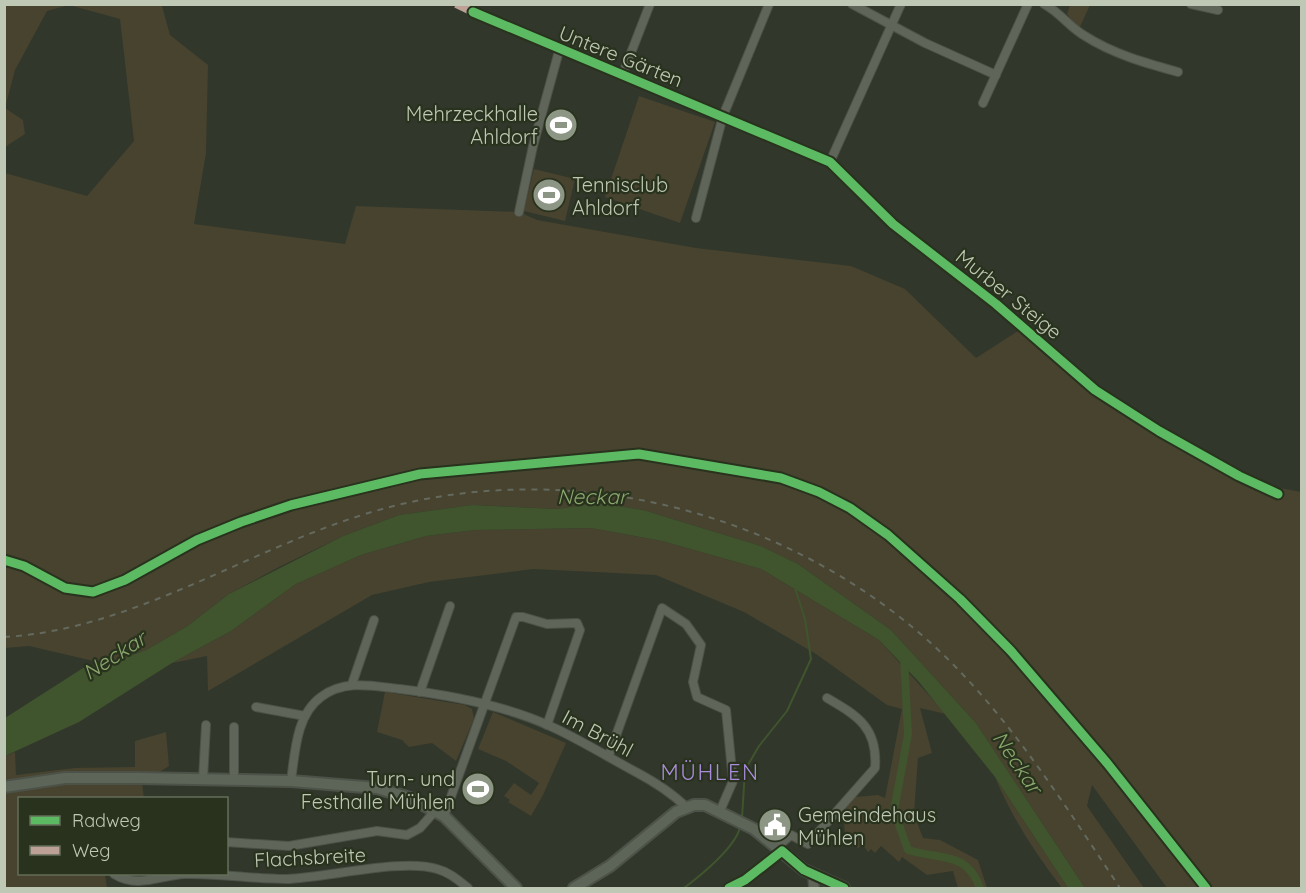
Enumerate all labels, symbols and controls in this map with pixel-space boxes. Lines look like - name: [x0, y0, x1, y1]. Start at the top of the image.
- street label: Untere Gärten: [555, 20, 687, 92]
- place label: Mehrzeckhalle Ahldorf: [406, 101, 538, 149]
- sports icon: Mehrzeckhalle Ahldorf: [543, 107, 579, 143]
- place label: Tennisclub Ahldorf: [572, 172, 668, 220]
- sports icon: Tennisclub Ahldorf: [531, 177, 567, 213]
- street label: Murber Steige: [951, 244, 1067, 344]
- water label: Neckar: [557, 483, 630, 509]
- water label: Neckar: [78, 623, 153, 685]
- street label: Im Brühl: [558, 704, 638, 762]
- water label: Neckar: [988, 726, 1050, 801]
- district label: MÜHLEN: [661, 758, 759, 786]
- place label: Turn- und Festhalle Mühlen: [301, 766, 455, 814]
- sports icon: Turn- und Festhalle Mühlen: [460, 771, 496, 807]
- legend: [18, 797, 228, 875]
- place label: Gemeindehaus Mühlen: [798, 802, 936, 850]
- public building icon: Gemeindehaus Mühlen: [757, 807, 793, 843]
- text: Radweg: [72, 809, 141, 832]
- text: Weg: [72, 839, 110, 862]
- street label: Flachsbreite: [253, 842, 367, 872]

